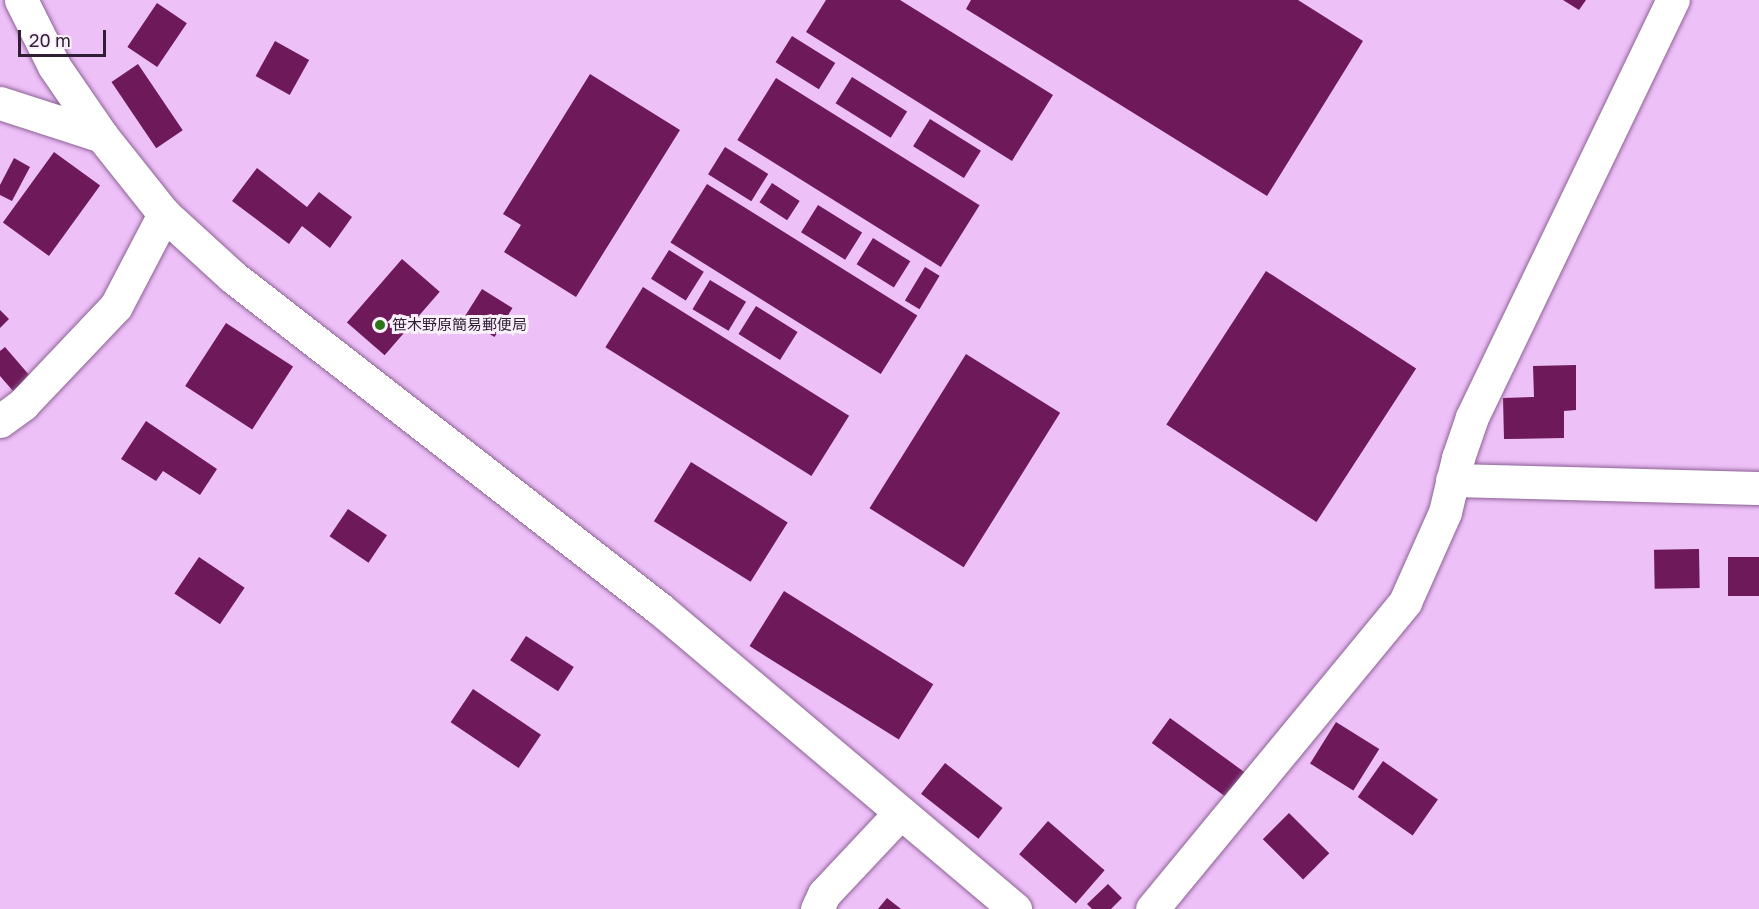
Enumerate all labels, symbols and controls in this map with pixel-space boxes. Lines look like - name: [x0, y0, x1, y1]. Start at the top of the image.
- scale bar: [21, 18, 110, 56]
- text: 20 m: [29, 29, 71, 51]
- place label: 笹木野原簡易郵便局: [392, 316, 527, 334]
- marker: 笹木野原簡易郵便局: [373, 318, 387, 332]

